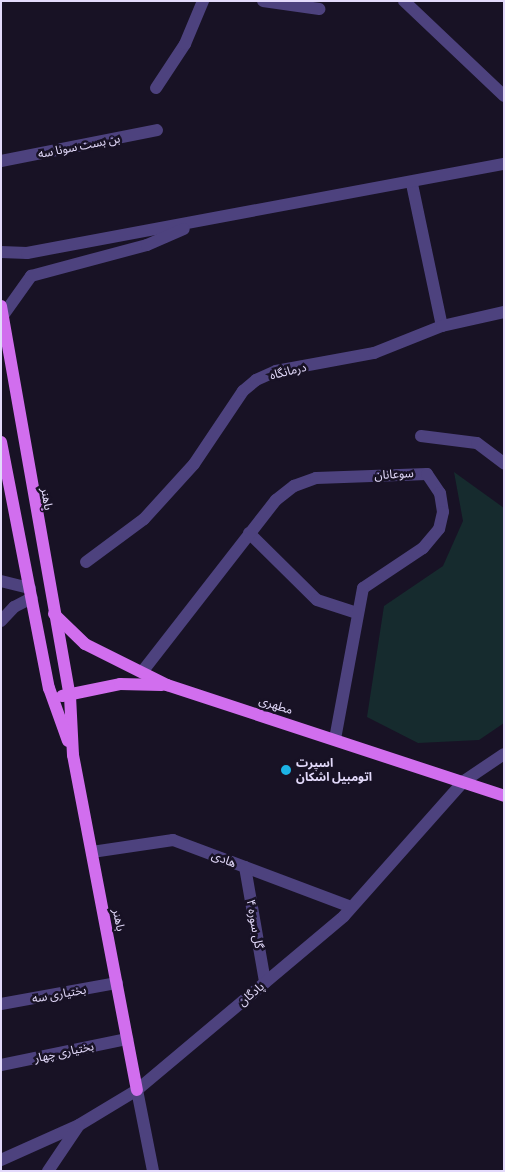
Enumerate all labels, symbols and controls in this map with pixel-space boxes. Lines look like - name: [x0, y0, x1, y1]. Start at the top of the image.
- street label: بن بست سونا سه: [37, 131, 121, 161]
- street label: درمانگاه: [268, 360, 308, 382]
- street label: سوعانان: [374, 466, 414, 482]
- street label: باهنر: [38, 487, 56, 511]
- street label: مطهری: [257, 693, 295, 717]
- place label: اسپرت اتومبیل اشکان: [296, 756, 372, 784]
- marker: اسپرت اتومبیل اشکان: [280, 764, 292, 776]
- street label: هادی: [210, 848, 238, 870]
- street label: گل سوره ۴: [244, 898, 266, 950]
- street label: باهنر: [110, 908, 128, 932]
- street label: پادگان: [235, 979, 267, 1009]
- street label: بختیاری سه: [31, 982, 87, 1006]
- street label: بختیاری چهار: [33, 1039, 95, 1065]

